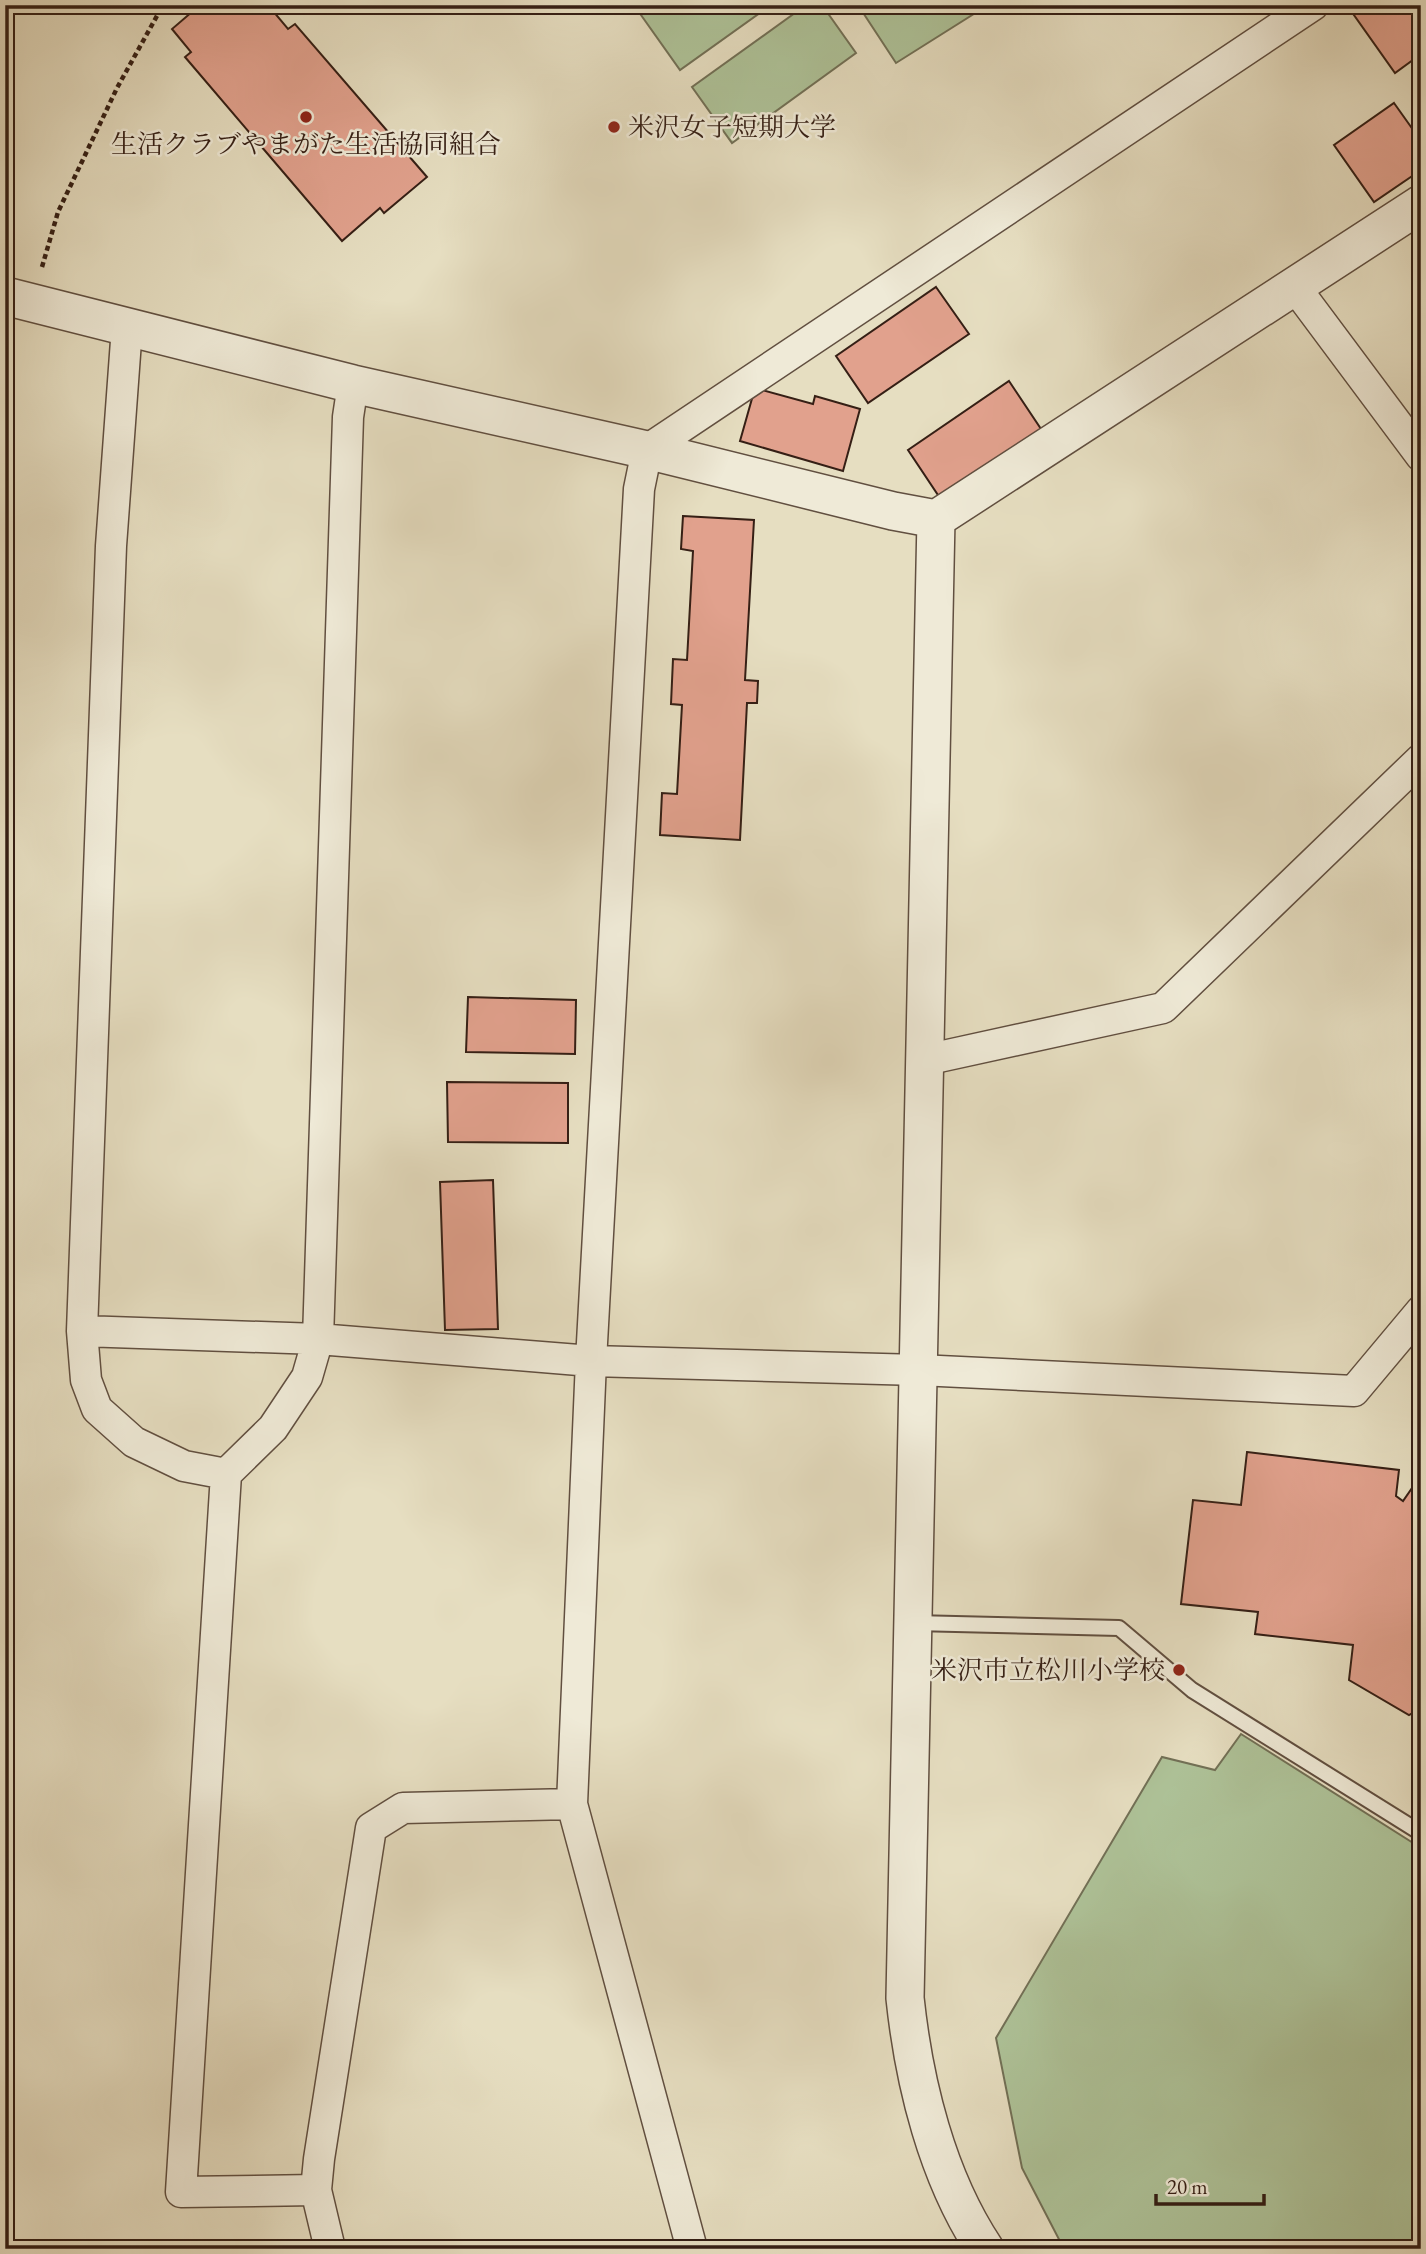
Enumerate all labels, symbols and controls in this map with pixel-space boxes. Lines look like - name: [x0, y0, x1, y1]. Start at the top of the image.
- marker: 生活クラブやまがた生活協同組合: [298, 109, 314, 125]
- place label: 米沢女子短期大学: [628, 110, 836, 144]
- marker: 米沢女子短期大学: [606, 119, 622, 135]
- place label: 生活クラブやまがた生活協同組合: [111, 127, 501, 161]
- place label: 米沢市立松川小学校: [931, 1653, 1165, 1687]
- marker: 米沢市立松川小学校: [1171, 1662, 1187, 1678]
- scale bar: [1156, 2163, 1265, 2207]
- text: 20 m: [1167, 2173, 1208, 2200]

